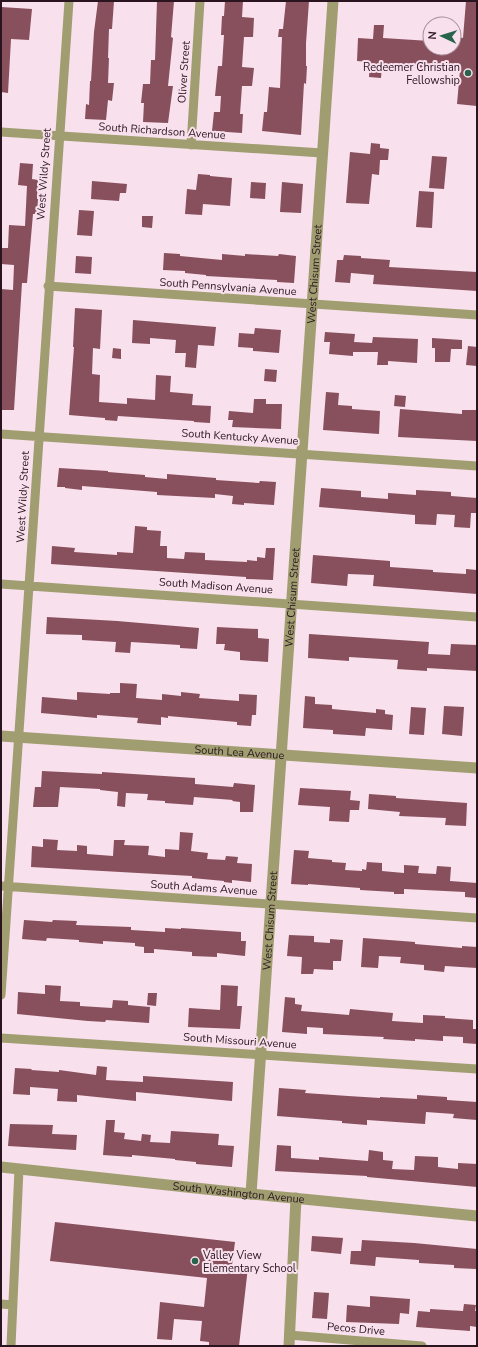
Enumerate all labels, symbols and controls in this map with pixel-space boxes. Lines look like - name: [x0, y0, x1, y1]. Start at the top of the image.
- north arrow: [422, 16, 462, 56]
- text: N: [425, 31, 440, 40]
- street label: Oliver Street: [174, 40, 194, 104]
- place label: Redeemer Christian Fellowship: [363, 60, 460, 88]
- marker: Redeemer Christian Fellowship: [463, 68, 473, 78]
- street label: South Richardson Avenue: [98, 119, 226, 143]
- street label: West Wildy Street: [33, 127, 55, 220]
- street label: West Chisum Street: [303, 224, 325, 324]
- street label: South Pennsylvania Avenue: [159, 275, 297, 299]
- street label: South Kentucky Avenue: [181, 425, 299, 449]
- street label: West Wildy Street: [13, 451, 33, 543]
- street label: West Chisum Street: [281, 547, 303, 647]
- street label: South Madison Avenue: [159, 575, 274, 597]
- street label: South Lea Avenue: [194, 742, 285, 763]
- street label: West Chisum Street: [259, 870, 281, 971]
- street label: South Adams Avenue: [150, 877, 258, 899]
- street label: South Missouri Avenue: [183, 1030, 297, 1052]
- street label: South Washington Avenue: [172, 1178, 305, 1207]
- place label: Valley View Elementary School: [202, 1248, 297, 1276]
- marker: Valley View Elementary School: [190, 1256, 200, 1266]
- street label: Pecos Drive: [327, 1319, 386, 1339]

